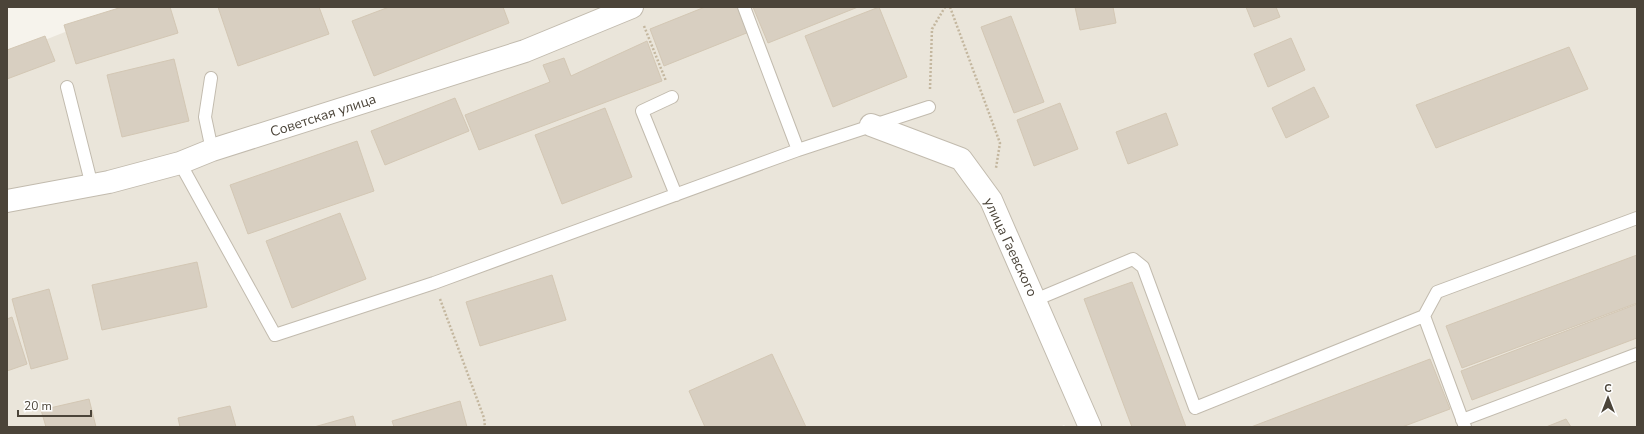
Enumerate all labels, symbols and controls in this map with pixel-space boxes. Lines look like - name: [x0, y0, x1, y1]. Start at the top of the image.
- street label: Советская улица: [268, 89, 379, 142]
- street label: улица Гаевского: [979, 195, 1042, 300]
- north arrow: [1588, 378, 1628, 418]
- text: С: [1604, 381, 1612, 396]
- scale bar: [18, 392, 91, 418]
- text: 20 m: [24, 398, 52, 414]

